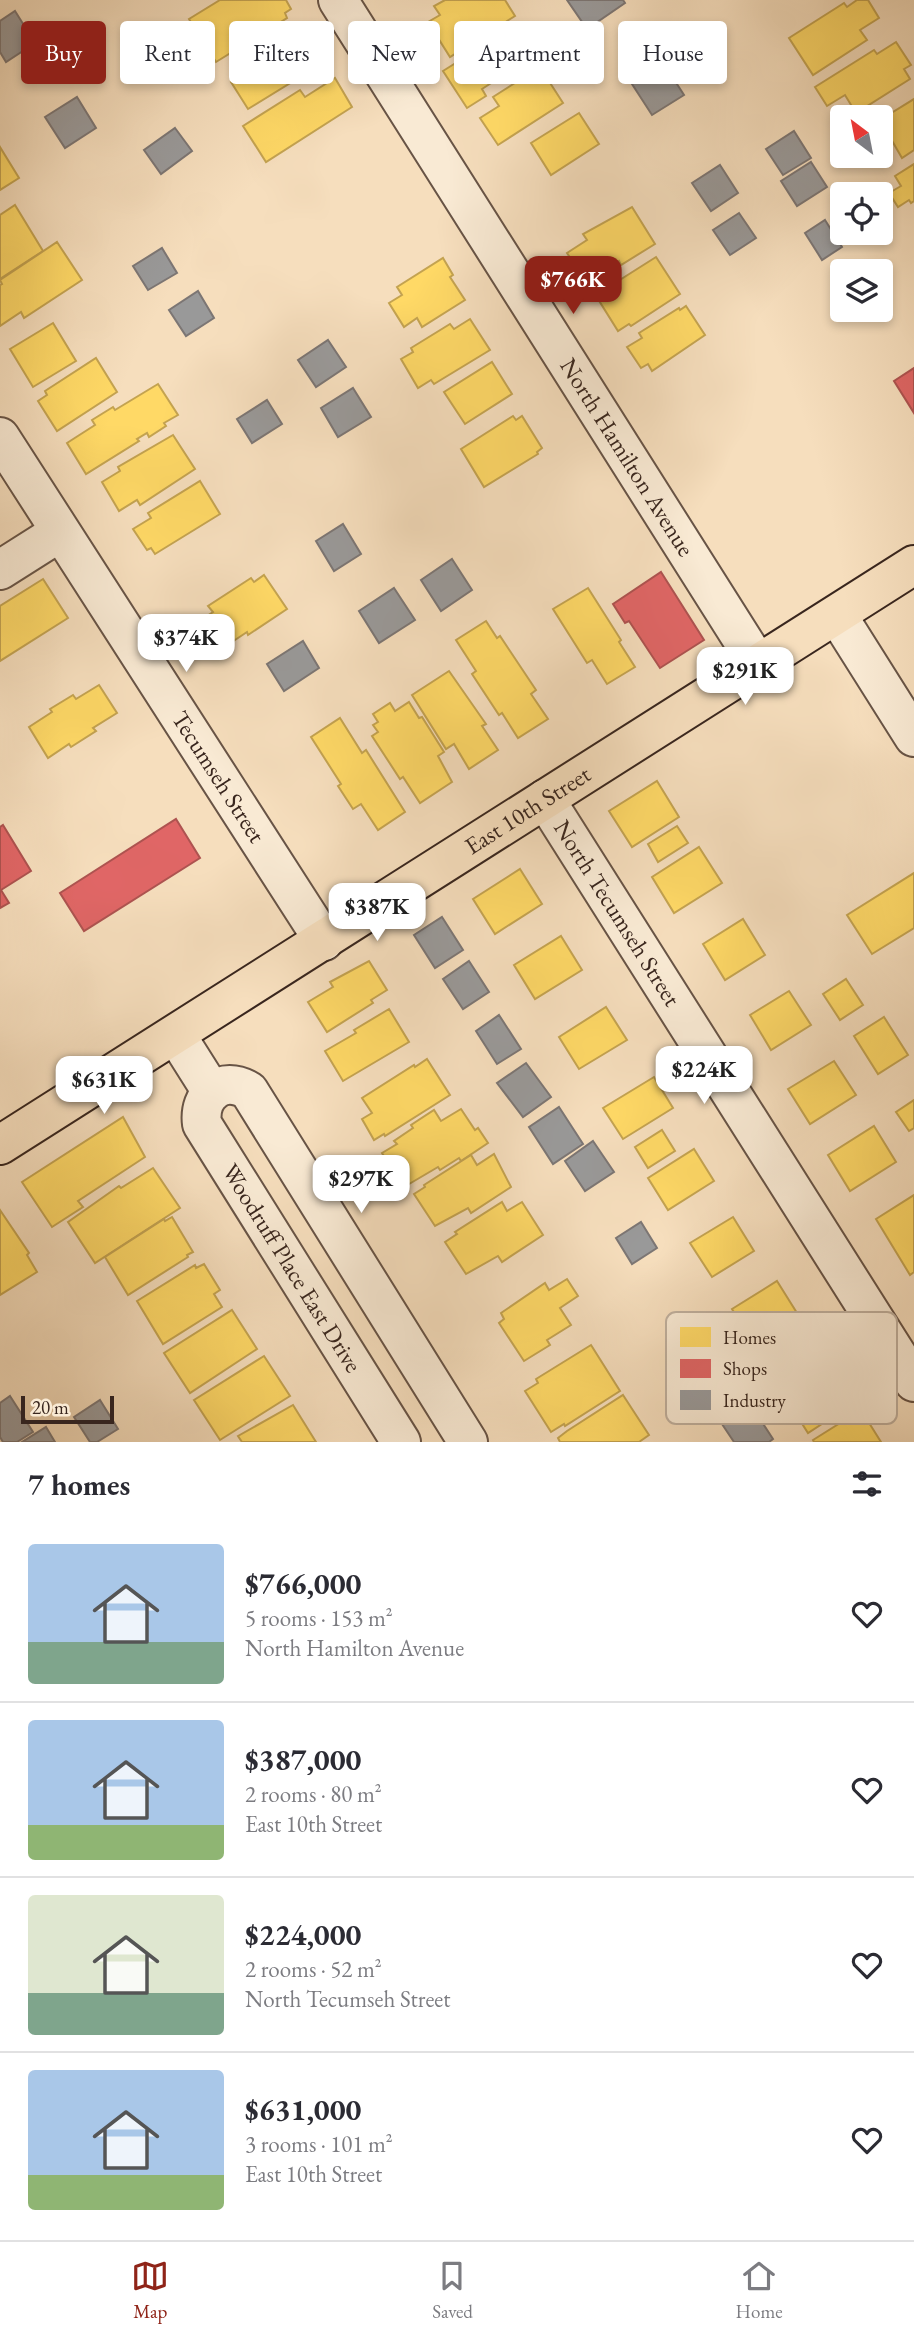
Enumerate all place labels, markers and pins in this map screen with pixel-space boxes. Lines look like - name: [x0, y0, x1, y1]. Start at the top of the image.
- pin: $766K: [524, 256, 622, 316]
- pin: $374K: [137, 614, 235, 674]
- pin: $291K: [696, 648, 794, 707]
- pin: $387K: [328, 884, 426, 943]
- pin: $224K: [655, 1046, 753, 1106]
- pin: $631K: [55, 1056, 153, 1116]
- pin: $297K: [312, 1156, 410, 1215]

